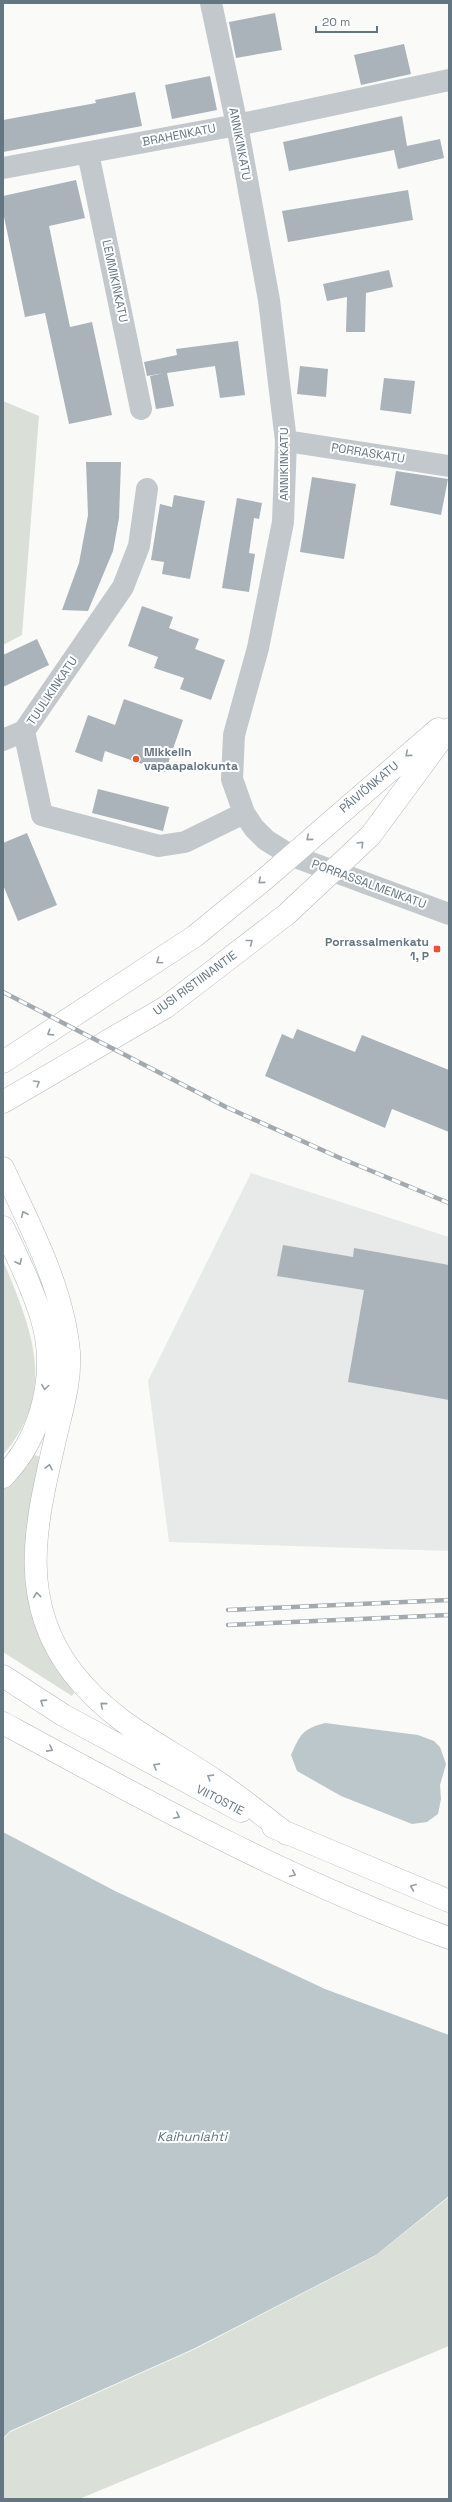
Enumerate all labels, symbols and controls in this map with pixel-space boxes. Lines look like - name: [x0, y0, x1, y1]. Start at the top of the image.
- scale bar: [316, 8, 377, 34]
- text: 20 m: [322, 14, 350, 30]
- street label: ANNIKINKATU: [225, 106, 255, 182]
- street label: BRAHENKATU: [141, 120, 217, 150]
- street label: LEMMIKINKATU: [98, 238, 132, 324]
- street label: ANNIKINKATU: [276, 427, 292, 501]
- street label: PORRASKATU: [330, 439, 406, 467]
- street label: TUULIKINKATU: [23, 653, 81, 729]
- place label: Mikkelin vapaapalokunta: [144, 744, 238, 774]
- one-way arrow: [406, 750, 413, 757]
- marker: Mikkelin vapaapalokunta: [131, 754, 141, 764]
- street label: PÄIVIÖNKATU: [336, 758, 402, 816]
- one-way arrow: [306, 834, 314, 841]
- one-way arrow: [356, 841, 364, 849]
- street label: PORRASSALMENKATU: [309, 856, 429, 912]
- one-way arrow: [259, 877, 266, 884]
- place label: Porrassalmenkatu 1, P: [325, 934, 429, 964]
- one-way arrow: [246, 940, 253, 947]
- marker: Porrassalmenkatu 1, P: [432, 944, 442, 954]
- street label: UUSI RISTIINANTIE: [150, 947, 240, 1019]
- one-way arrow: [156, 956, 163, 963]
- one-way arrow: [47, 1028, 54, 1036]
- one-way arrow: [33, 1081, 40, 1088]
- one-way arrow: [21, 1211, 29, 1218]
- one-way arrow: [14, 1258, 22, 1265]
- one-way arrow: [41, 1384, 50, 1390]
- one-way arrow: [45, 1464, 53, 1470]
- one-way arrow: [33, 1592, 42, 1598]
- one-way arrow: [40, 1699, 47, 1707]
- one-way arrow: [100, 1702, 108, 1709]
- one-way arrow: [45, 1744, 53, 1751]
- one-way arrow: [153, 1764, 160, 1771]
- one-way arrow: [208, 1775, 215, 1782]
- street label: VIITOSTIE: [193, 1781, 247, 1819]
- one-way arrow: [173, 1811, 180, 1818]
- one-way arrow: [289, 1869, 297, 1877]
- one-way arrow: [409, 1883, 416, 1891]
- water label: Kaihunlahti: [157, 2128, 229, 2145]

